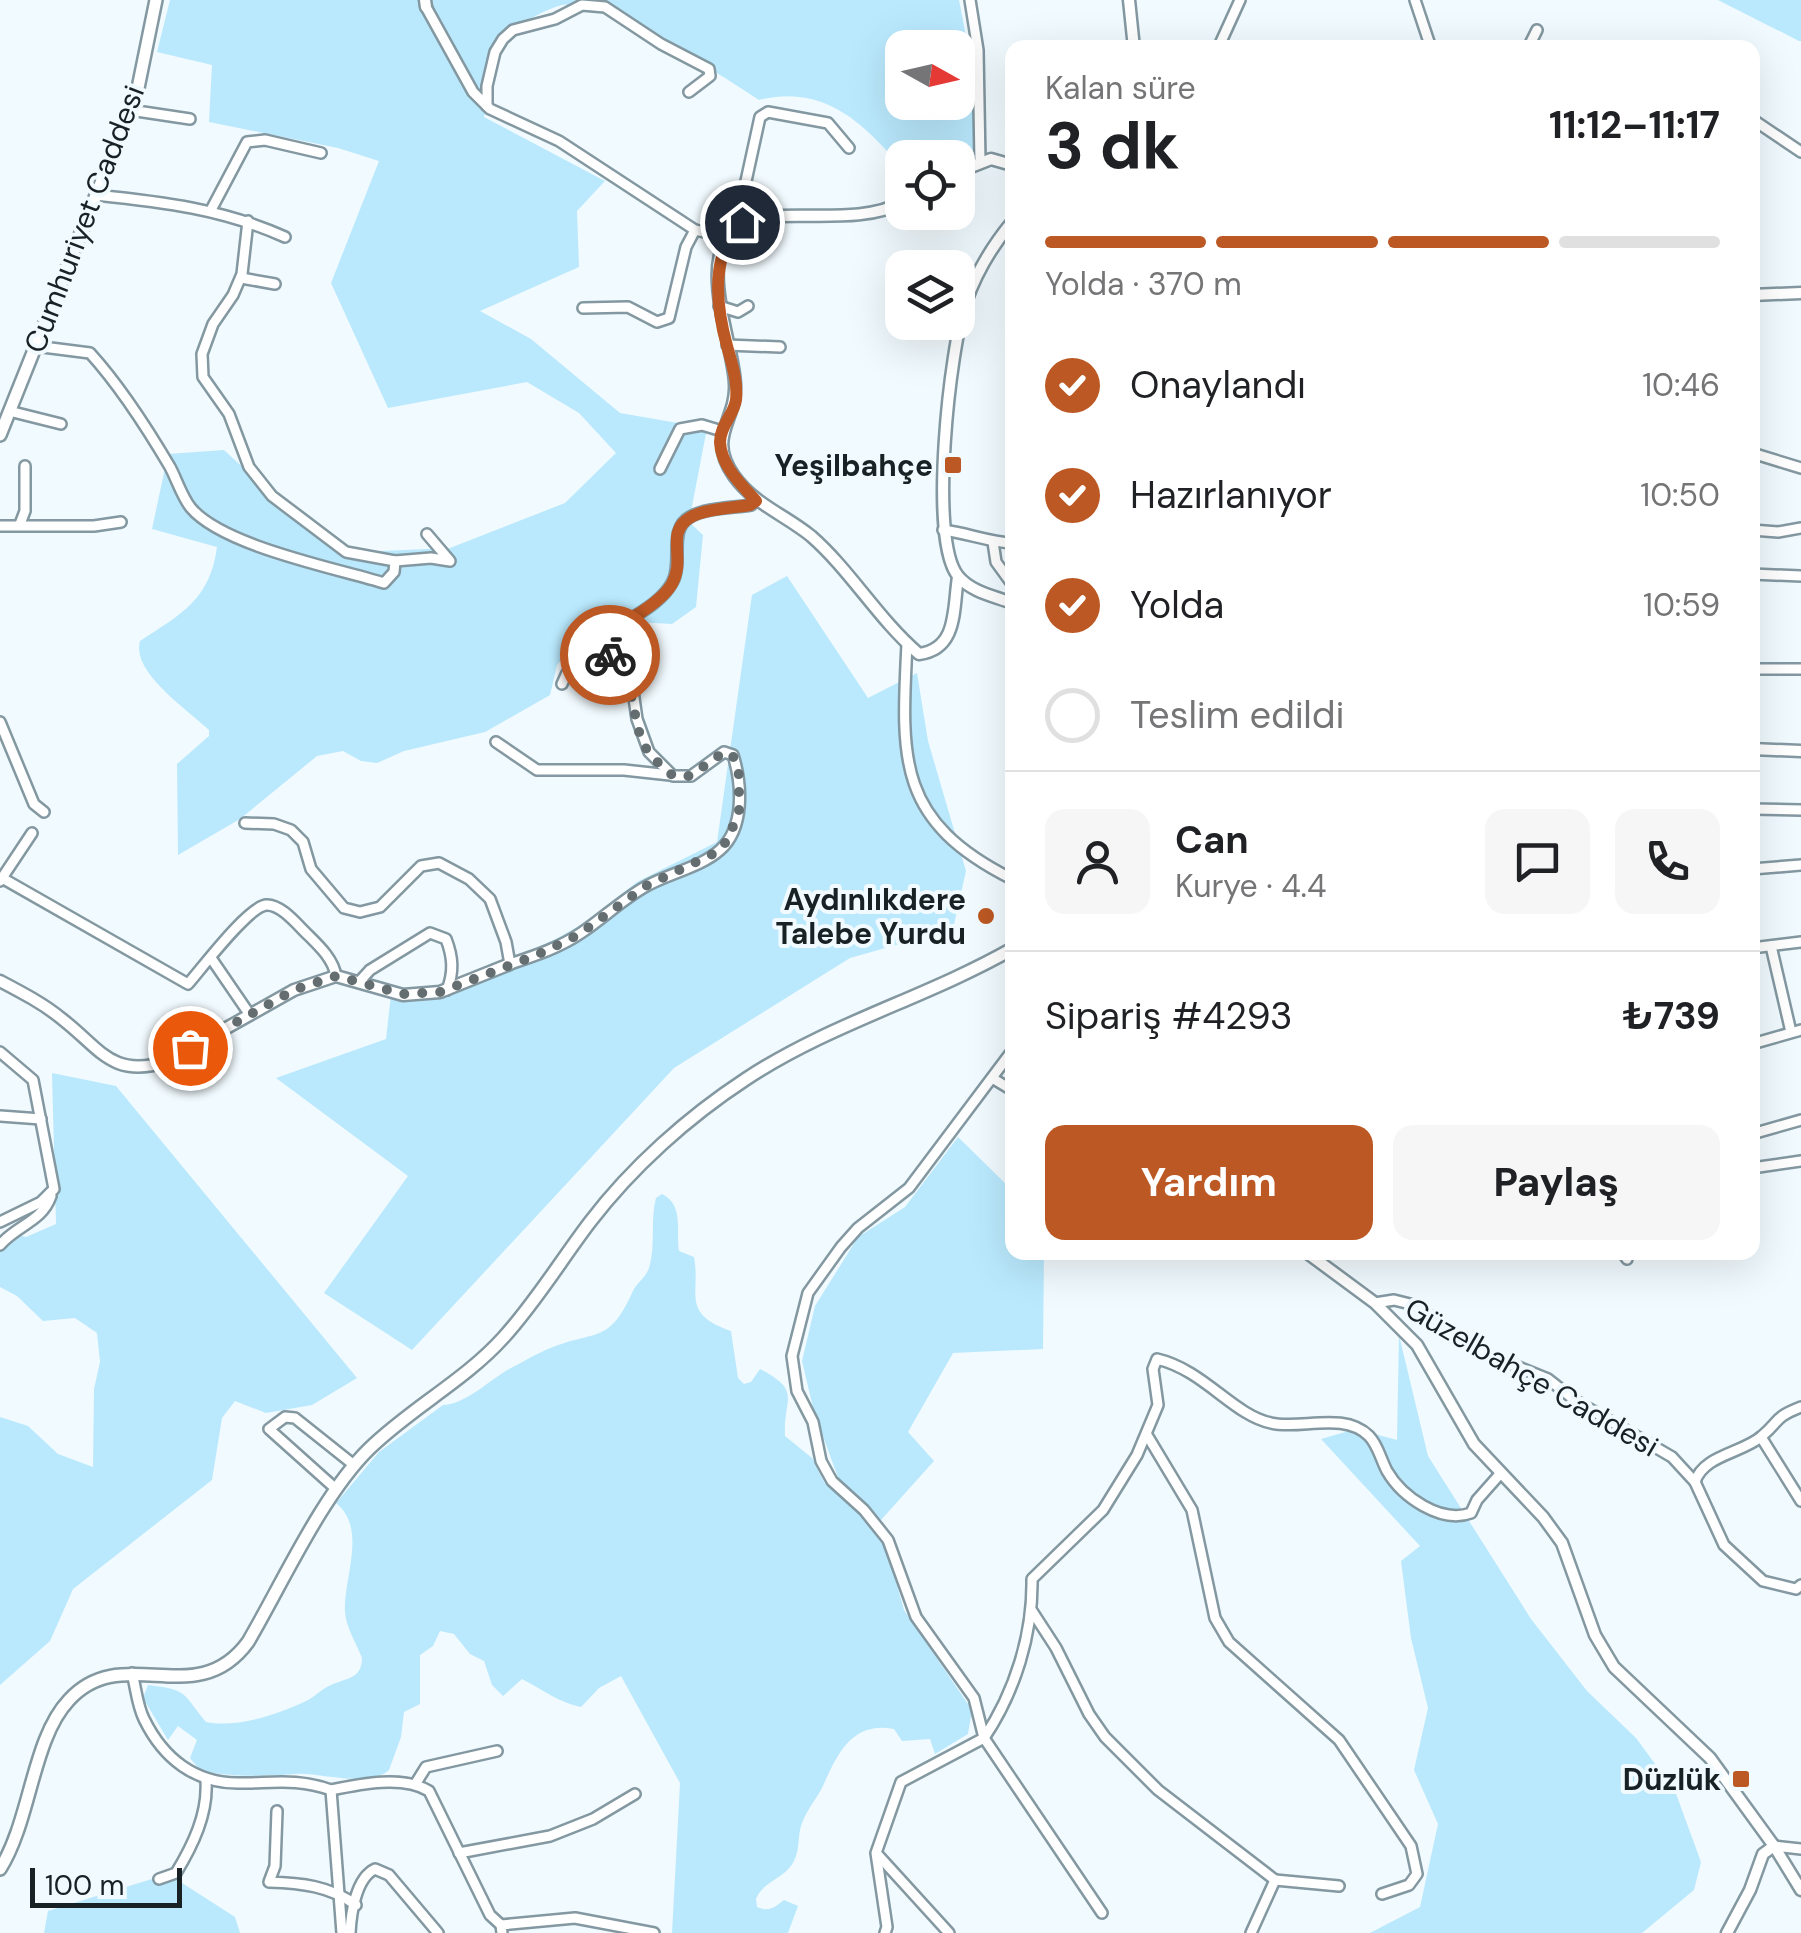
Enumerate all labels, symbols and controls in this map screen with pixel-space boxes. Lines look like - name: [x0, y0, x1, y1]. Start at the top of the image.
- north arrow: [885, 30, 975, 120]
- map controls: [885, 30, 975, 340]
- text: Kalan süre: [1045, 67, 1196, 109]
- street label: Cumhuriyet Caddesi: [15, 80, 153, 358]
- text: 11:12–11:17: [1549, 100, 1720, 150]
- text: 3 dk: [1045, 104, 1180, 188]
- button: locate: [885, 140, 975, 230]
- pin: [700, 180, 785, 265]
- icon: home: [715, 195, 770, 250]
- button: layers: [885, 250, 975, 340]
- text: Yolda · 370 m: [1045, 263, 1242, 305]
- icon: check: [1045, 358, 1100, 413]
- text: Onaylandı: [1130, 360, 1306, 410]
- text: 10:46: [1642, 364, 1720, 406]
- place label: Yeşilbahçe: [775, 446, 933, 485]
- marker: Yeşilbahçe: [942, 454, 964, 476]
- icon: check: [1045, 468, 1100, 523]
- text: Hazırlanıyor: [1130, 470, 1332, 520]
- text: 10:50: [1640, 474, 1720, 516]
- icon: check: [1045, 578, 1100, 633]
- text: Yolda: [1130, 580, 1224, 630]
- text: 10:59: [1643, 584, 1720, 626]
- courier: [560, 605, 660, 705]
- icon: bike: [583, 628, 638, 683]
- text: Teslim edildi: [1130, 690, 1344, 740]
- button: person: [1045, 809, 1150, 914]
- button: chat: [1485, 809, 1590, 914]
- button: phone: [1615, 809, 1720, 914]
- text: Can: [1175, 815, 1249, 865]
- text: Kurye · 4.4: [1175, 865, 1326, 907]
- place label: Aydınlıkdere Talebe Yurdu: [775, 880, 966, 953]
- marker: Aydınlıkdere Talebe Yurdu: [975, 905, 997, 927]
- text: Sipariş #4293: [1045, 991, 1293, 1041]
- text: ₺739: [1622, 991, 1720, 1041]
- pin: [148, 1006, 233, 1091]
- icon: bag: [163, 1021, 218, 1076]
- button: Yardım: [1045, 1125, 1373, 1240]
- button: Paylaş: [1393, 1125, 1720, 1240]
- street label: Güzelbahçe Caddesi: [1398, 1289, 1666, 1465]
- place label: Düzlük: [1623, 1760, 1721, 1799]
- marker: Düzlük: [1730, 1768, 1752, 1790]
- scale bar: [30, 1863, 182, 1908]
- text: 100 m: [45, 1867, 124, 1904]

